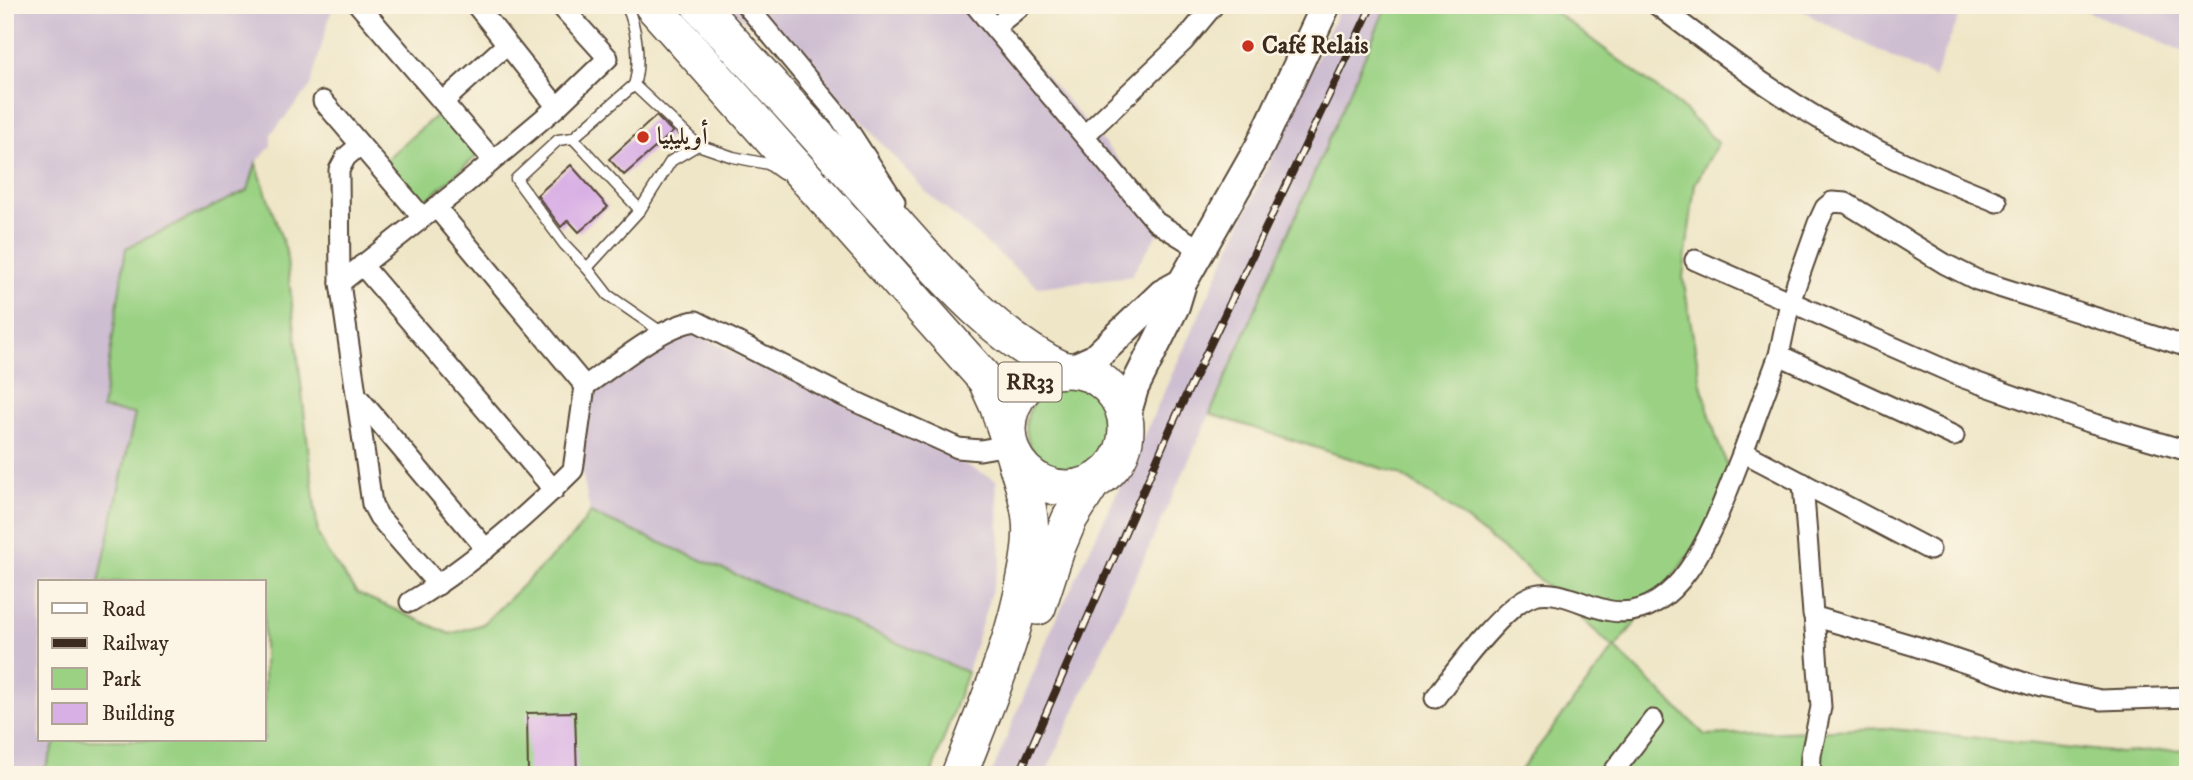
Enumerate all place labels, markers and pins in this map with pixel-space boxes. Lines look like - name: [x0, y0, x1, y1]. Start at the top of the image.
- place label: Café Relais: [1262, 31, 1368, 61]
- marker: Café Relais: [1240, 38, 1256, 54]
- place label: أويليبيا: [657, 119, 708, 152]
- marker: أويليبيا: [635, 129, 651, 145]

